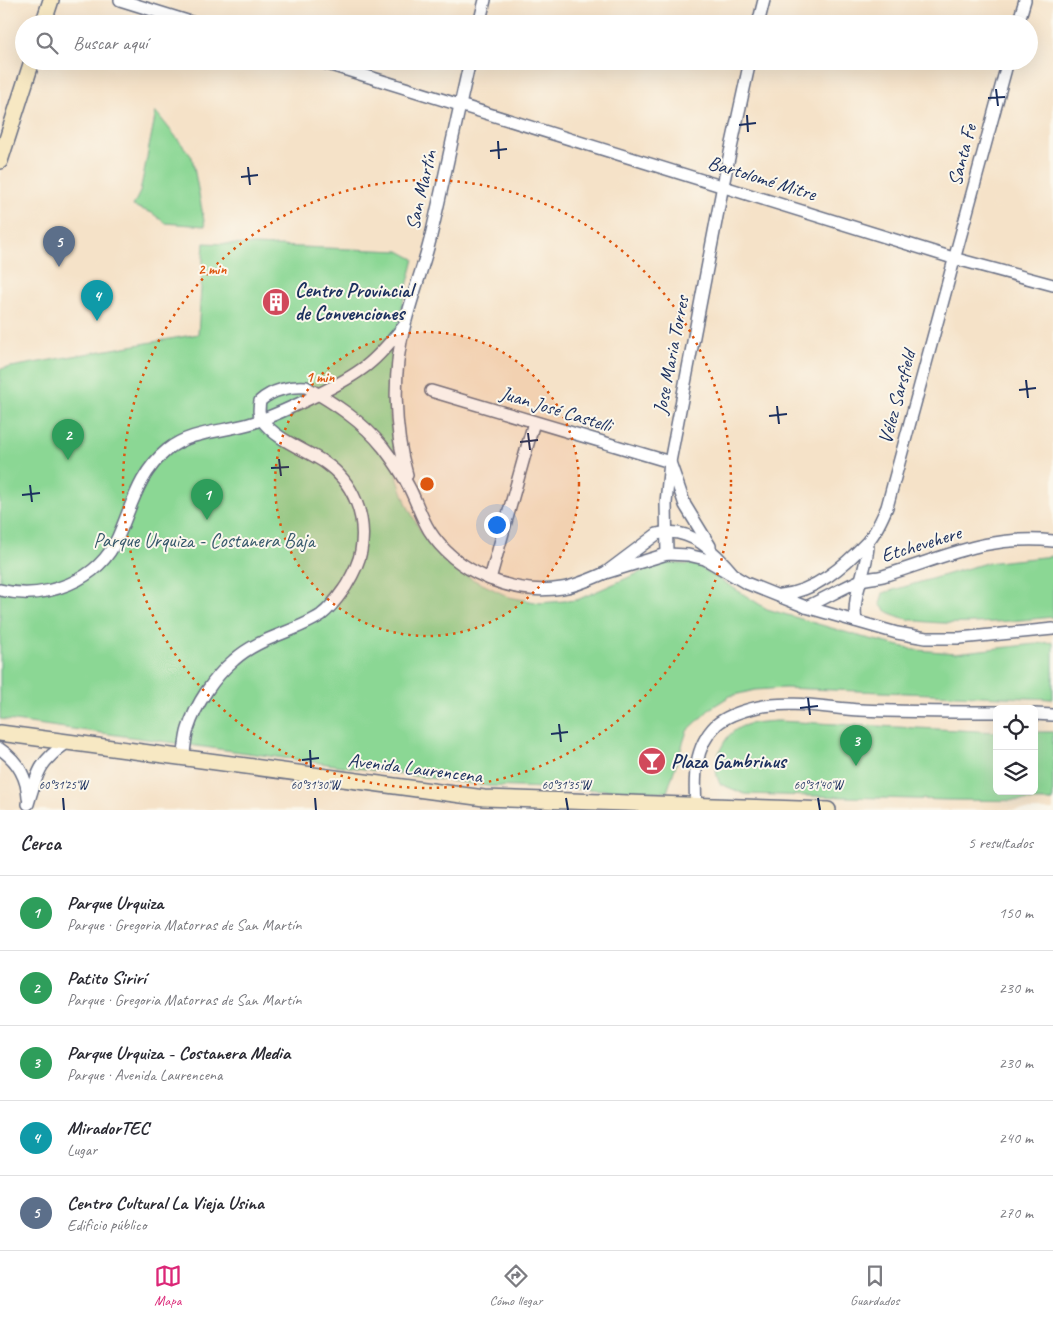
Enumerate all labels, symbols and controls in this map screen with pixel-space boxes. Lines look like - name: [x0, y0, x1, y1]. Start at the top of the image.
- search box: [15, 15, 1038, 70]
- icon: search: [33, 29, 61, 57]
- text: Buscar aquí: [73, 31, 147, 55]
- street label: Santa Fe: [942, 120, 983, 188]
- street label: San Martín: [400, 147, 443, 232]
- street label: Bartolomé Mitre: [705, 150, 820, 207]
- pin: 5: [43, 226, 75, 267]
- text: 2 min: [198, 260, 227, 279]
- place label: Centro Provincial de Convenciones: [295, 278, 416, 326]
- pin: 4: [81, 280, 113, 321]
- building icon: Centro Provincial de Convenciones: [261, 287, 291, 317]
- street label: Jose Maria Torres: [647, 292, 695, 417]
- street label: Vélez Sarsfield: [873, 344, 922, 447]
- text: 1 min: [306, 368, 335, 387]
- street label: Juan José Castelli: [496, 380, 617, 438]
- pin: 2: [52, 419, 84, 460]
- centre of rings: [418, 475, 436, 493]
- pin: 1: [191, 479, 223, 520]
- your location: [484, 512, 510, 538]
- street label: Etchevehere: [878, 520, 965, 568]
- park label: Parque Urquiza - Costanera Baja: [93, 528, 317, 553]
- map controls: [993, 705, 1038, 795]
- button: locate: [993, 705, 1038, 750]
- pin: 3: [840, 725, 872, 766]
- bar icon: Plaza Gambrinus: [637, 746, 667, 776]
- street label: Avenida Laurencena: [346, 747, 486, 789]
- place label: Plaza Gambrinus: [671, 749, 788, 774]
- button: layers: [993, 750, 1038, 795]
- text: 60°31'25"W: [39, 777, 90, 793]
- text: 60°31'30"W: [291, 777, 342, 793]
- text: 60°31'35"W: [542, 777, 593, 793]
- text: 60°31'40"W: [794, 777, 845, 793]
- text: Cerca: [20, 830, 61, 856]
- text: 5 resultados: [968, 833, 1033, 853]
- text: Parque Urquiza: [67, 891, 163, 915]
- text: 1: [32, 903, 40, 923]
- text: 150 m: [999, 903, 1033, 923]
- text: Parque · Gregoria Matorras de San Martín: [67, 915, 301, 935]
- text: Patito Sirirí: [67, 966, 146, 990]
- text: 2: [32, 978, 40, 998]
- text: 230 m: [999, 978, 1033, 998]
- text: Parque · Gregoria Matorras de San Martín: [67, 990, 301, 1010]
- text: Parque Urquiza - Costanera Media: [67, 1041, 290, 1065]
- text: 3: [32, 1053, 40, 1073]
- text: 230 m: [999, 1053, 1033, 1073]
- text: Parque · Avenida Laurencena: [67, 1065, 222, 1085]
- text: MiradorTEC: [67, 1116, 149, 1140]
- text: 4: [32, 1128, 40, 1148]
- text: 240 m: [999, 1128, 1033, 1148]
- text: Lugar: [67, 1140, 97, 1160]
- text: Centro Cultural La Vieja Usina: [67, 1191, 264, 1215]
- text: 5: [33, 1203, 39, 1223]
- text: 270 m: [999, 1203, 1033, 1223]
- text: Edificio público: [67, 1215, 146, 1235]
- tab: Mapa: [154, 1262, 182, 1309]
- tab: Cómo llegar: [489, 1262, 542, 1309]
- tab: Guardados: [850, 1262, 899, 1309]

